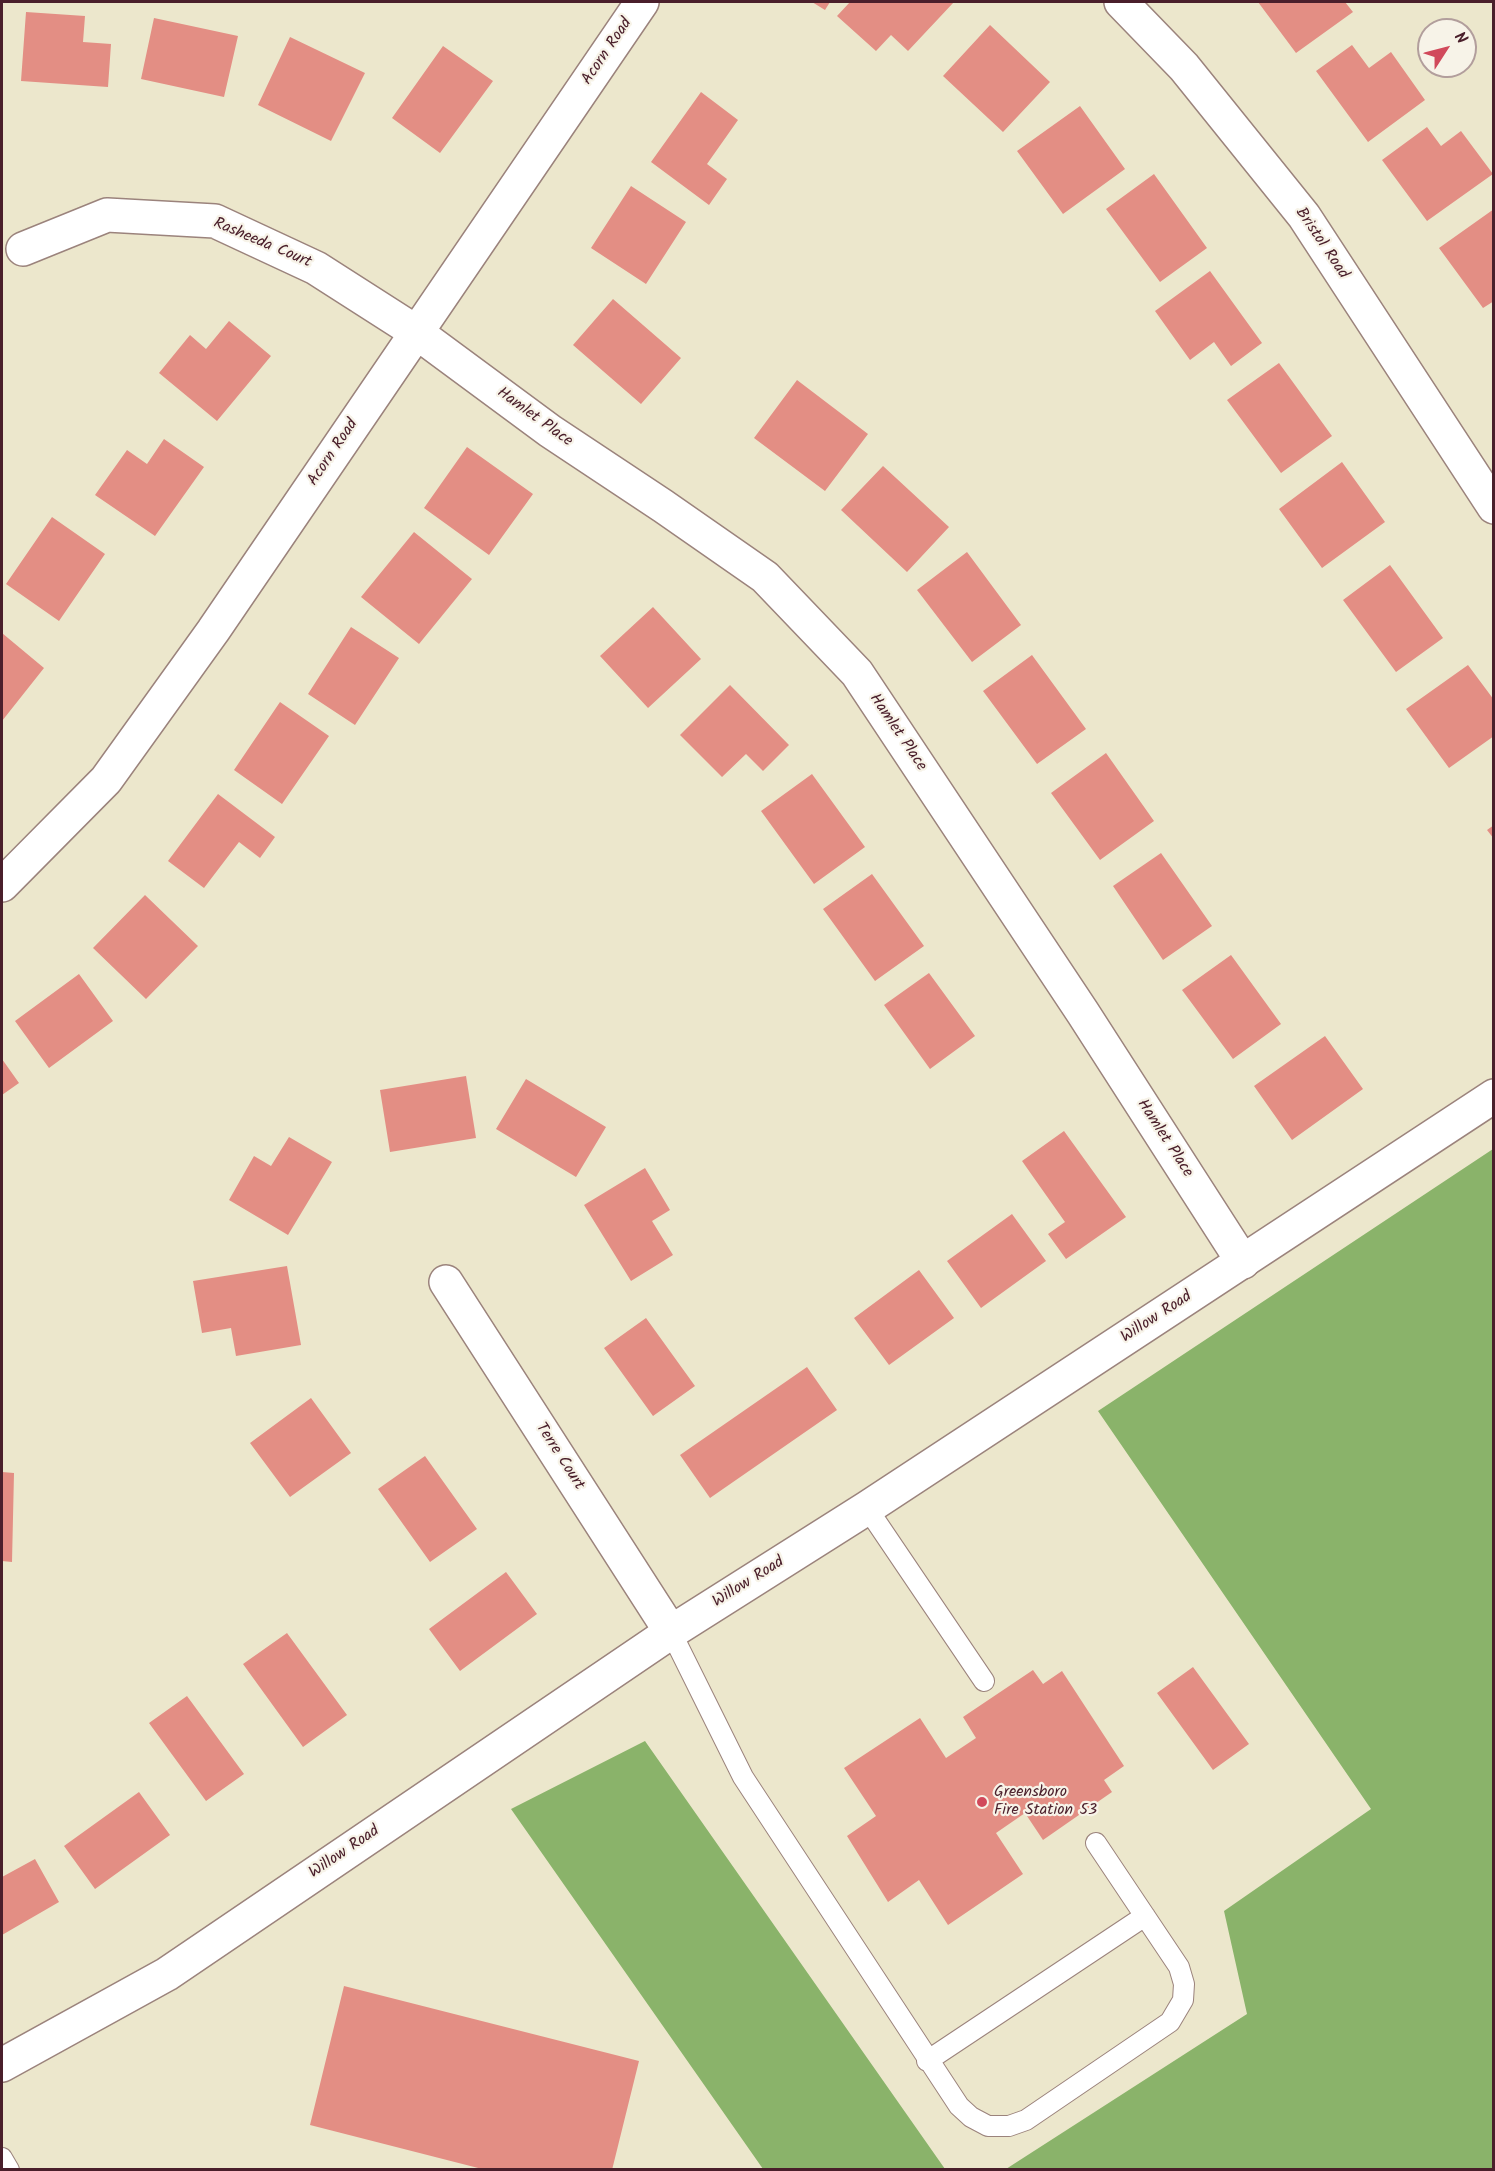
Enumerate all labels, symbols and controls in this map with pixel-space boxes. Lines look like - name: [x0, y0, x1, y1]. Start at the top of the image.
- street label: Acorn Road: [579, 15, 637, 89]
- north arrow: [1417, 18, 1477, 78]
- text: N: [1447, 27, 1473, 50]
- street label: Bristol Road: [1290, 205, 1352, 283]
- street label: Rasheeda Court: [210, 215, 314, 273]
- street label: Hamlet Place: [492, 384, 576, 452]
- street label: Acorn Road: [305, 416, 363, 490]
- street label: Hamlet Place: [864, 691, 930, 775]
- street label: Hamlet Place: [1132, 1096, 1196, 1182]
- street label: Willow Road: [1118, 1288, 1196, 1348]
- street label: Terre Court: [530, 1420, 588, 1494]
- street label: Willow Road: [710, 1553, 788, 1613]
- place label: Greensboro Fire Station 53: [994, 1783, 1097, 1821]
- marker: Greensboro Fire Station 53: [975, 1795, 989, 1809]
- street label: Willow Road: [306, 1822, 384, 1884]

